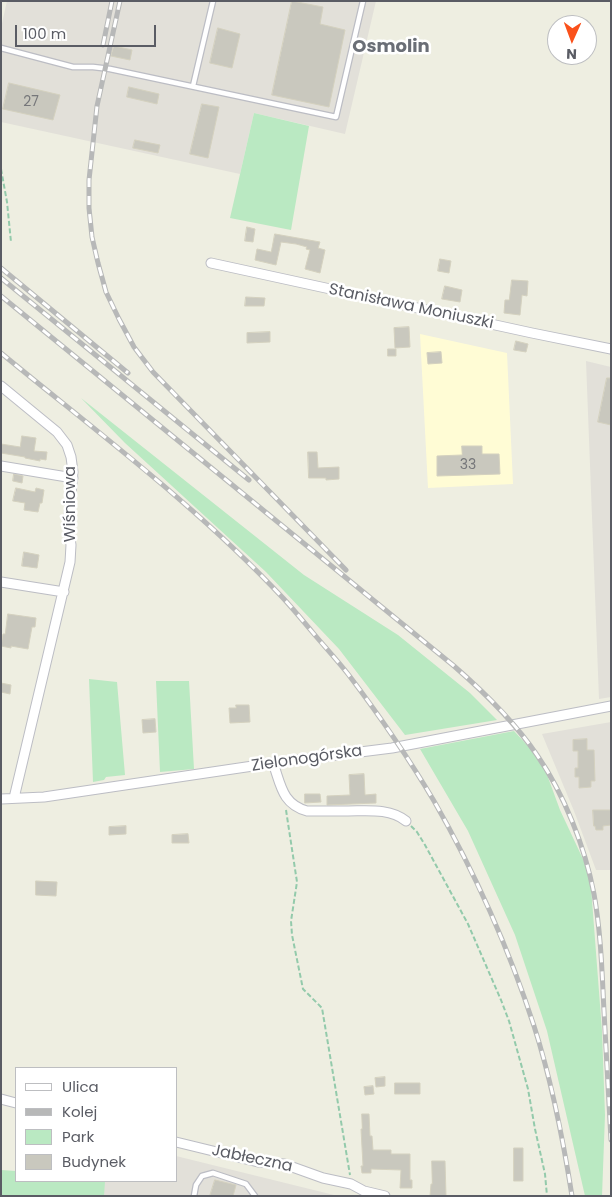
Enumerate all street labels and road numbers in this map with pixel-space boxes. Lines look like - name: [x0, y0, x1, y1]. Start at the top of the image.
- street label: Stanisława Moniuszki: [327, 280, 495, 334]
- street label: Wiśniowa: [61, 466, 81, 542]
- street label: Zielonogórska: [250, 742, 364, 776]
- street label: Jabłeczna: [210, 1141, 294, 1177]

